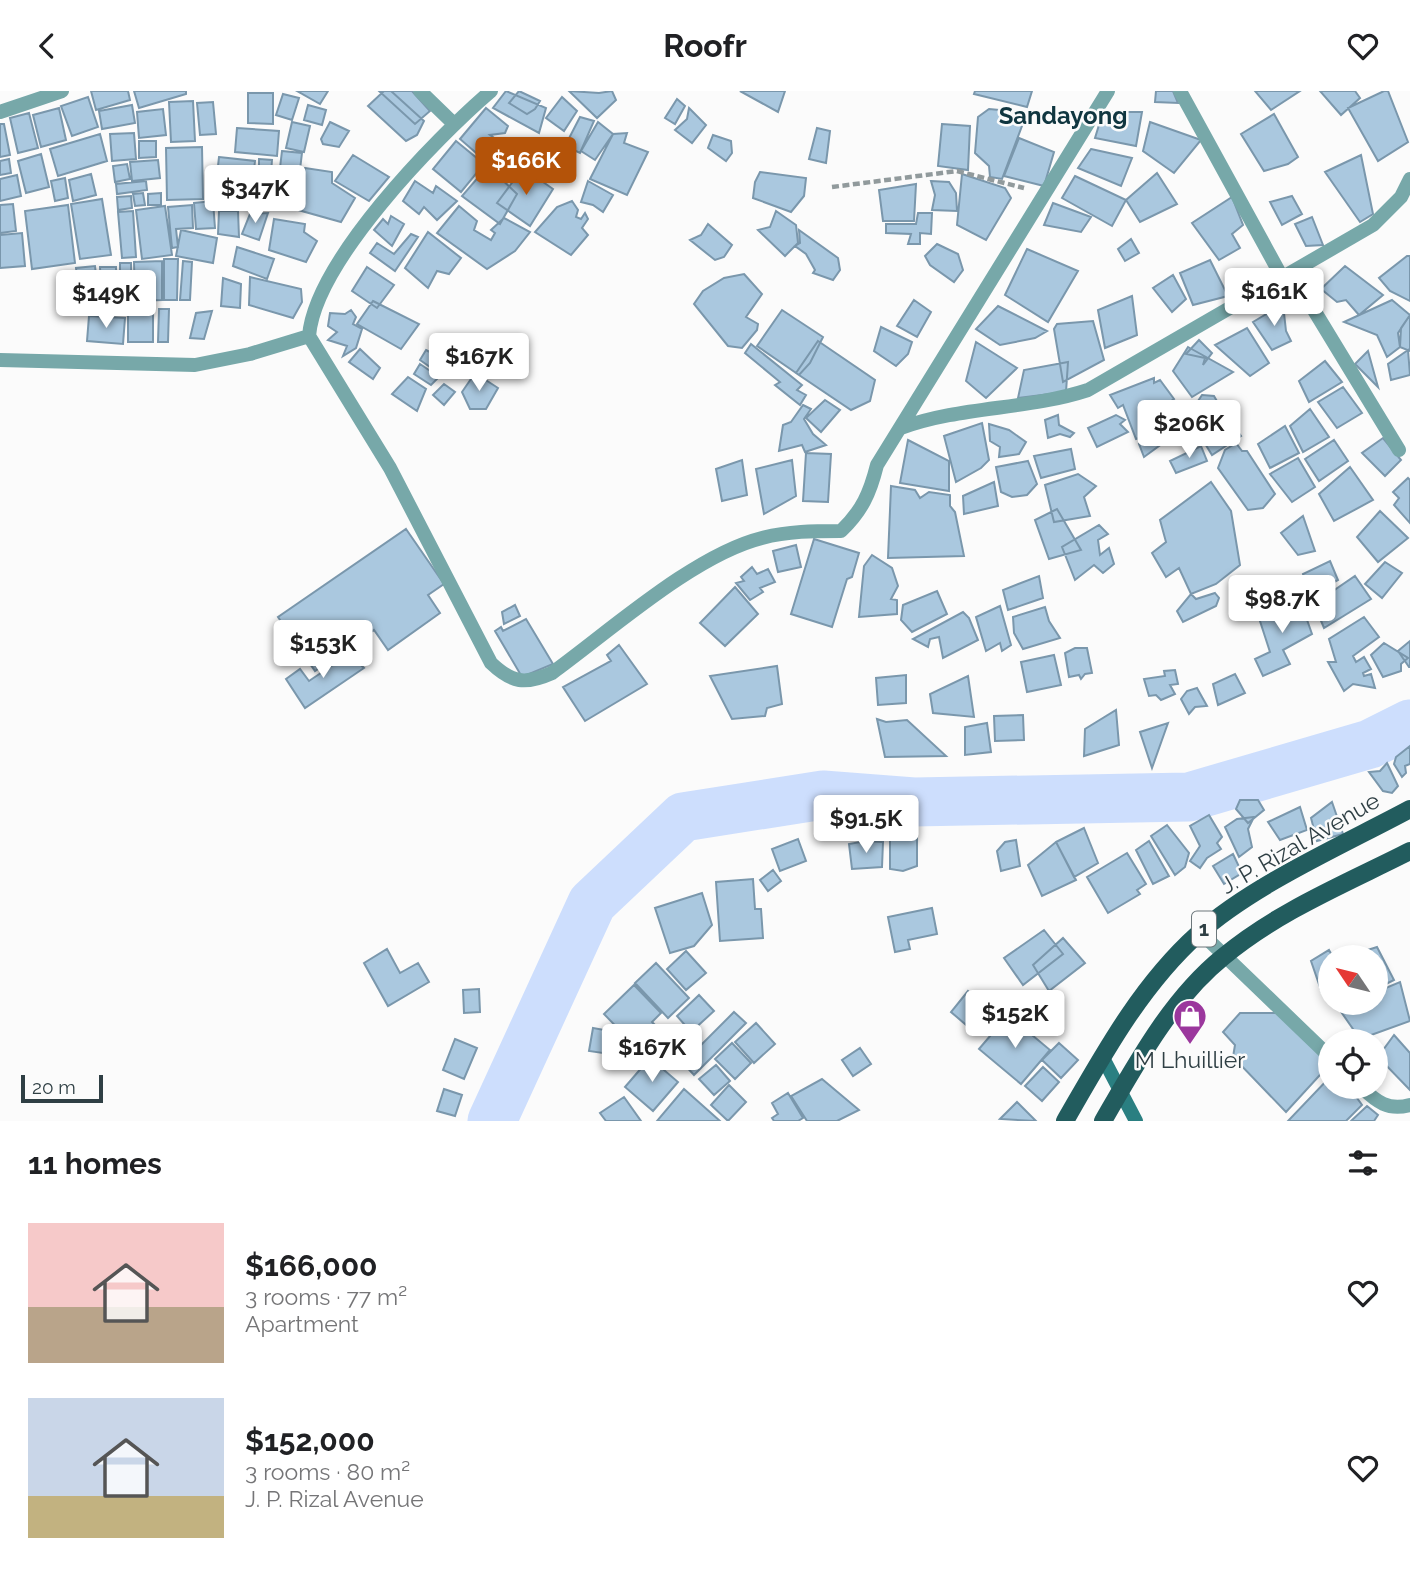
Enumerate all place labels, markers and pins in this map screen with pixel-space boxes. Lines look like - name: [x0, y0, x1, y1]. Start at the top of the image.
- pin: $166K: [477, 137, 575, 197]
- pin: $347K: [206, 165, 304, 225]
- pin: $161K: [1225, 268, 1323, 328]
- pin: $149K: [57, 271, 155, 330]
- pin: $167K: [430, 334, 528, 393]
- pin: $206K: [1140, 401, 1238, 460]
- pin: $98.7K: [1225, 575, 1339, 635]
- pin: $153K: [274, 621, 372, 680]
- pin: $91.5K: [809, 795, 923, 855]
- pin: $152K: [966, 991, 1064, 1050]
- shop icon: M Lhuillier: [1171, 997, 1209, 1046]
- pin: $167K: [603, 1025, 701, 1084]
- place label: M Lhuillier: [1135, 1046, 1245, 1073]

